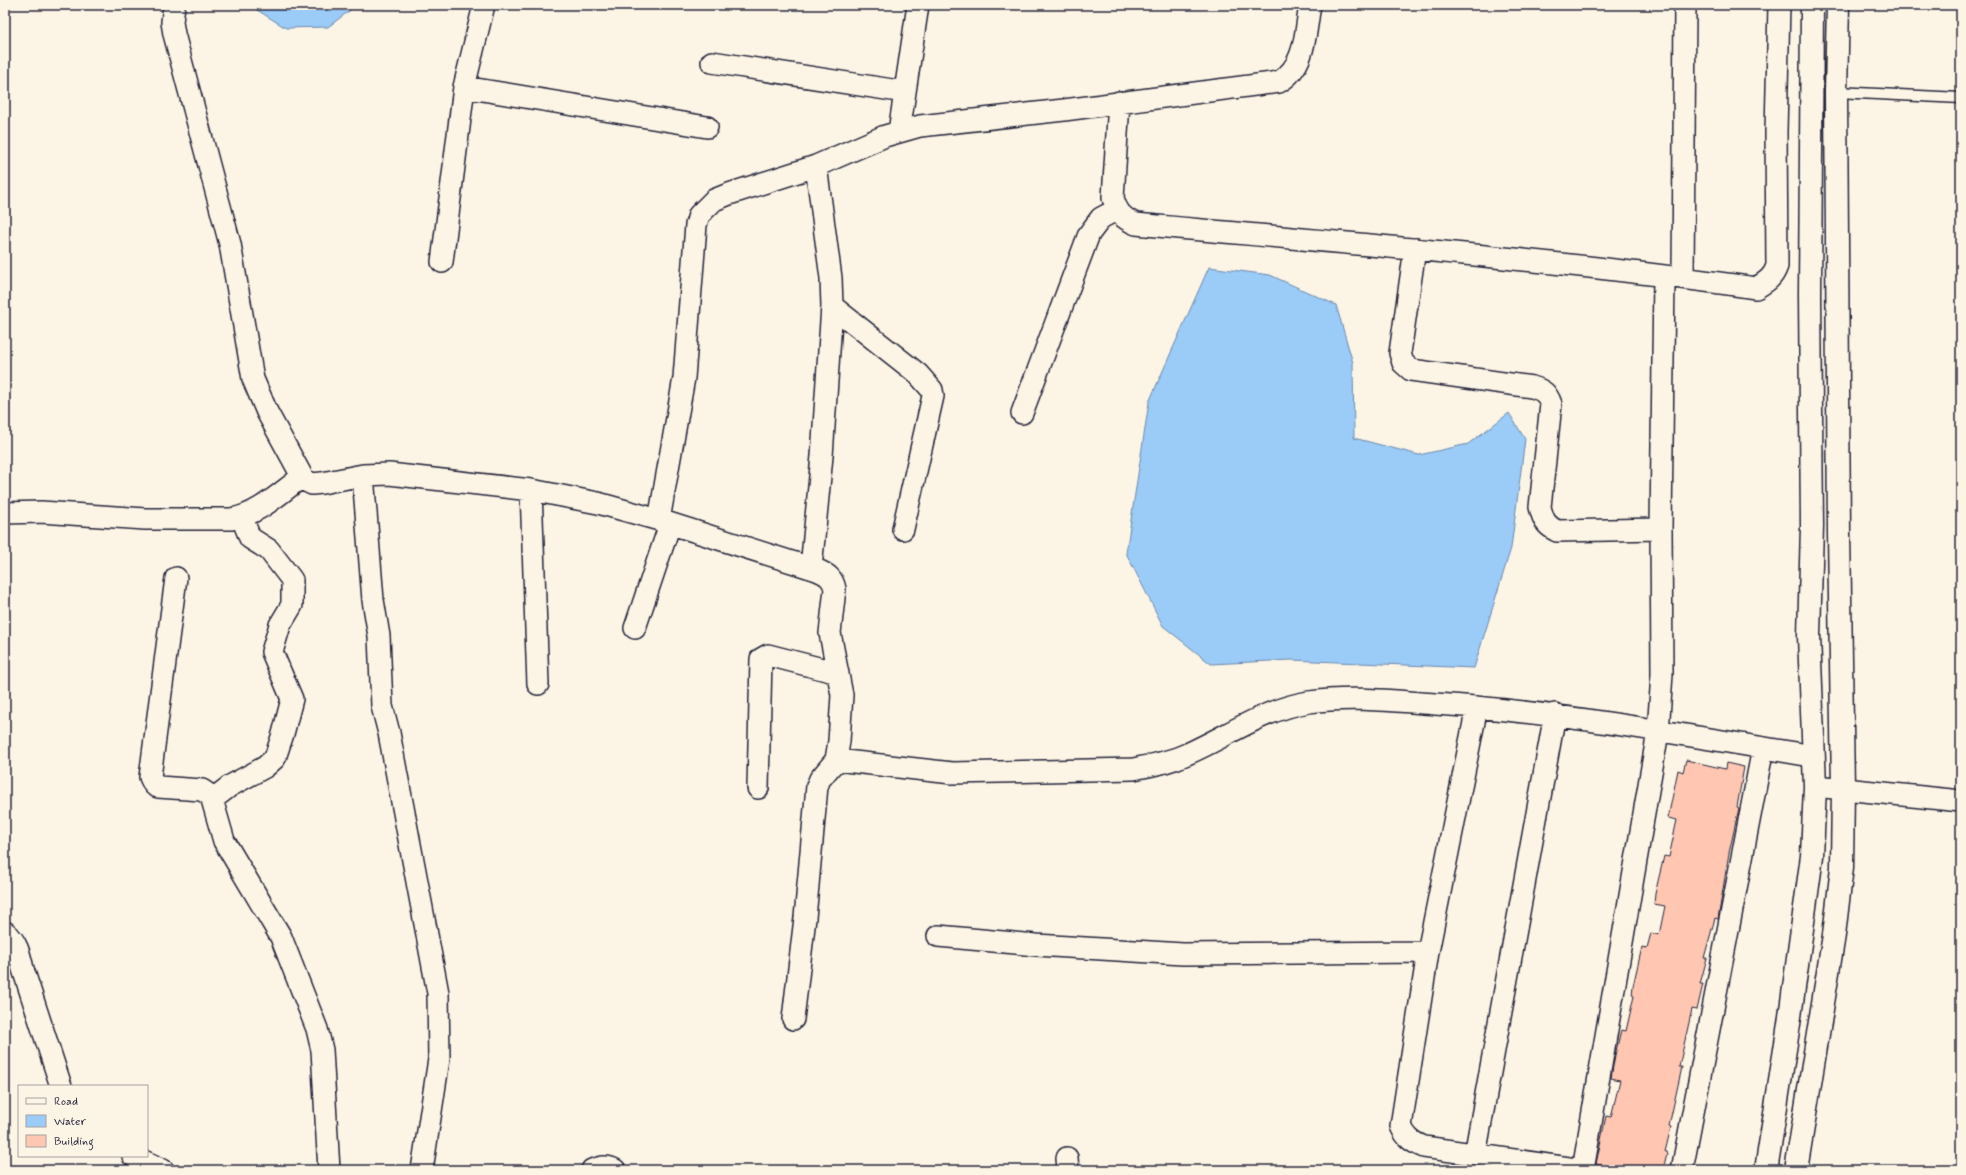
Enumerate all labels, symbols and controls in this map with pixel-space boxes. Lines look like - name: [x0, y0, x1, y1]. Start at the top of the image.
- legend: [18, 1085, 148, 1157]
- text: Road: [54, 1094, 78, 1110]
- text: Water: [54, 1114, 86, 1130]
- text: Building: [54, 1134, 94, 1151]

